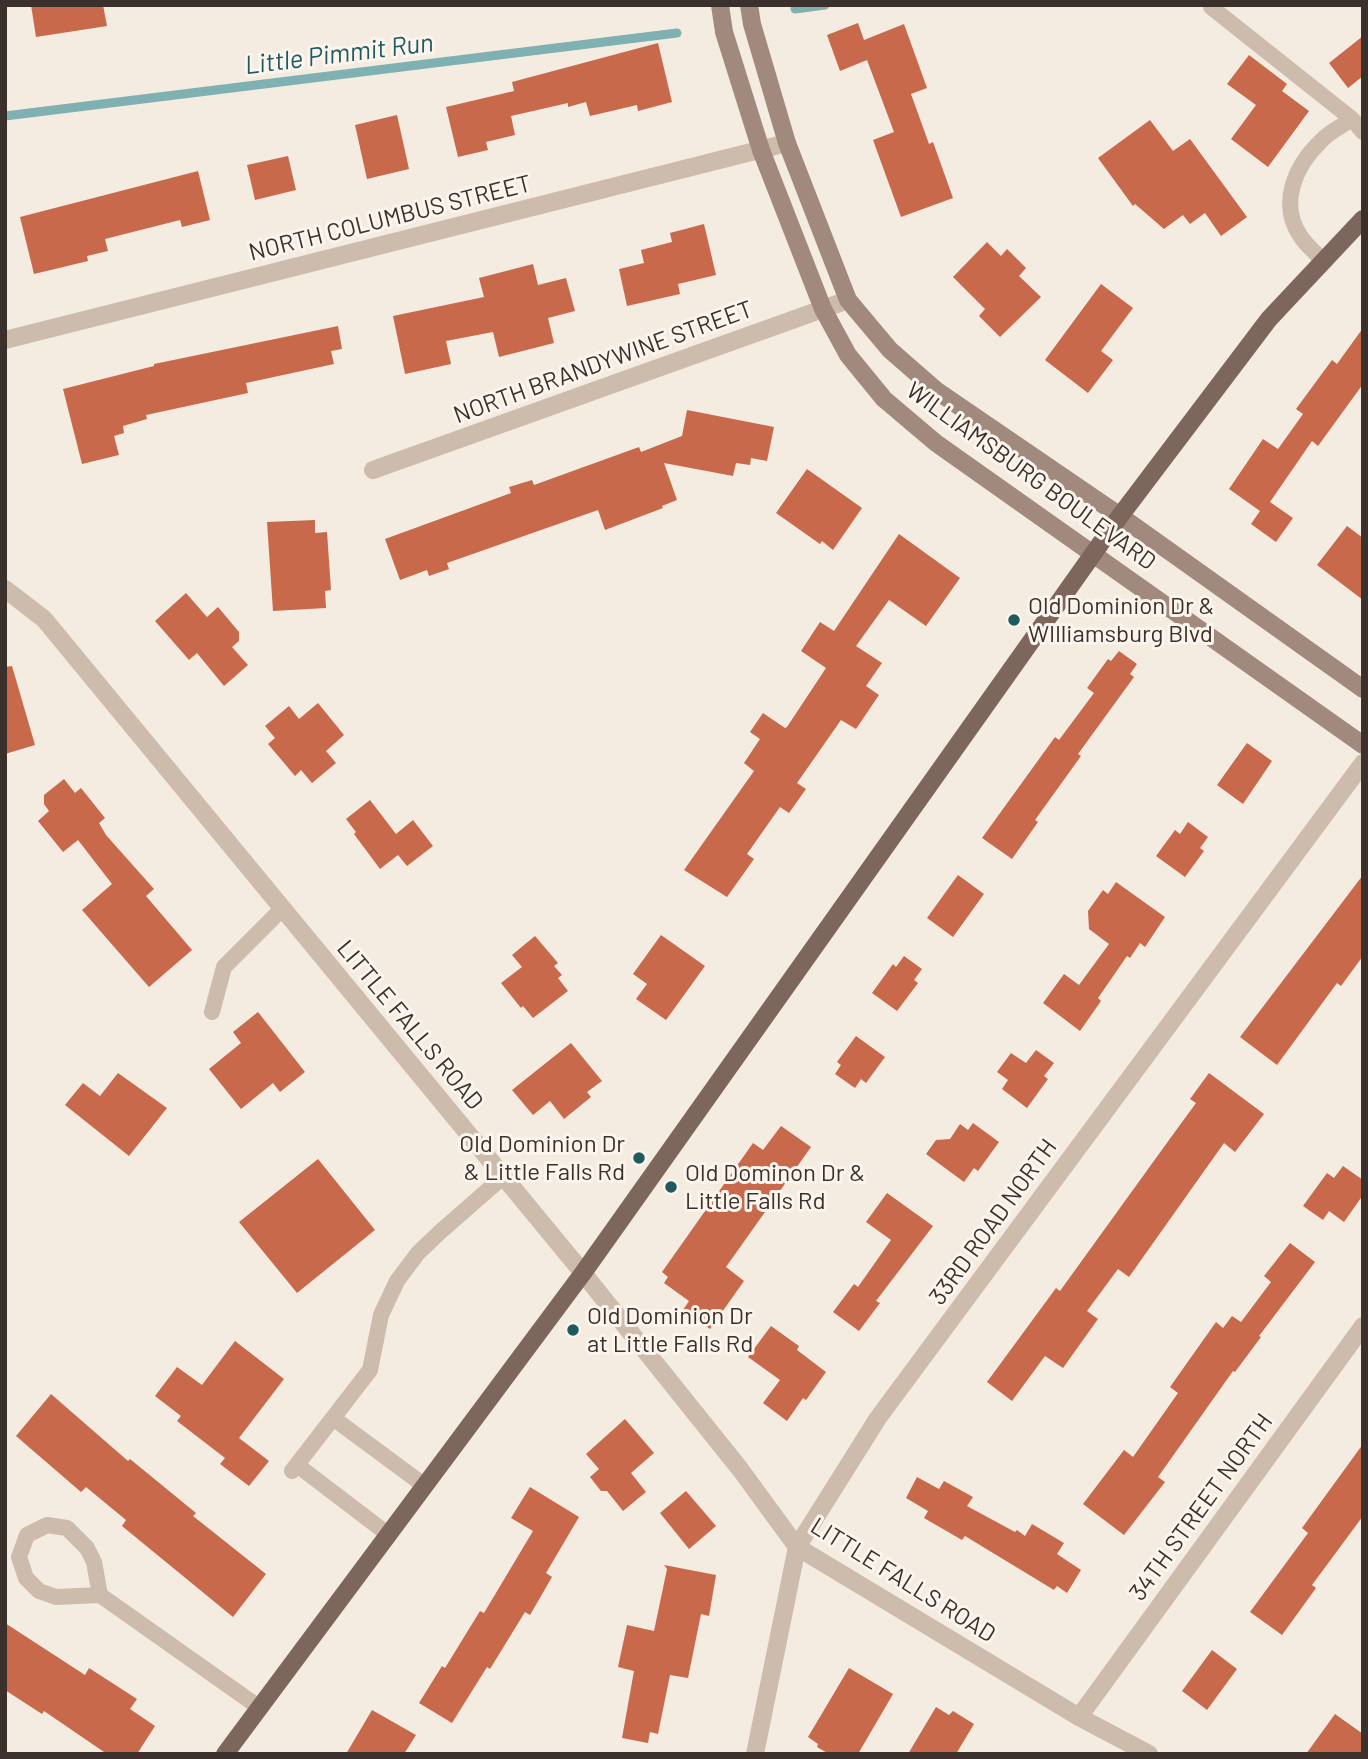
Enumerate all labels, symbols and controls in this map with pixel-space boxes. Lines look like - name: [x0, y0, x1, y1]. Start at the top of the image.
- water label: Little Pimmit Run: [243, 27, 435, 81]
- street label: NORTH COLUMBUS STREET: [246, 169, 534, 267]
- street label: NORTH BRANDYWINE STREET: [450, 294, 756, 430]
- street label: WILLIAMSBURG BOULEVARD: [901, 376, 1161, 576]
- place label: Old Dominion Dr & WIlliamsburg Blvd: [1028, 592, 1214, 648]
- marker: Old Dominion Dr & WIlliamsburg Blvd: [1006, 612, 1022, 628]
- street label: LITTLE FALLS ROAD: [331, 934, 489, 1116]
- place label: Old Dominion Dr & Little Falls Rd: [459, 1130, 625, 1186]
- street label: 33RD ROAD NORTH: [923, 1133, 1063, 1311]
- marker: Old Dominion Dr & Little Falls Rd: [631, 1150, 647, 1166]
- place label: Old Dominon Dr & Little Falls Rd: [685, 1159, 865, 1215]
- marker: Old Dominon Dr & Little Falls Rd: [663, 1179, 679, 1195]
- place label: Old Dominion Dr at Little Falls Rd: [587, 1302, 753, 1358]
- marker: Old Dominion Dr at Little Falls Rd: [565, 1322, 581, 1338]
- street label: 34TH STREET NORTH: [1123, 1408, 1279, 1606]
- street label: LITTLE FALLS ROAD: [805, 1512, 1001, 1648]

